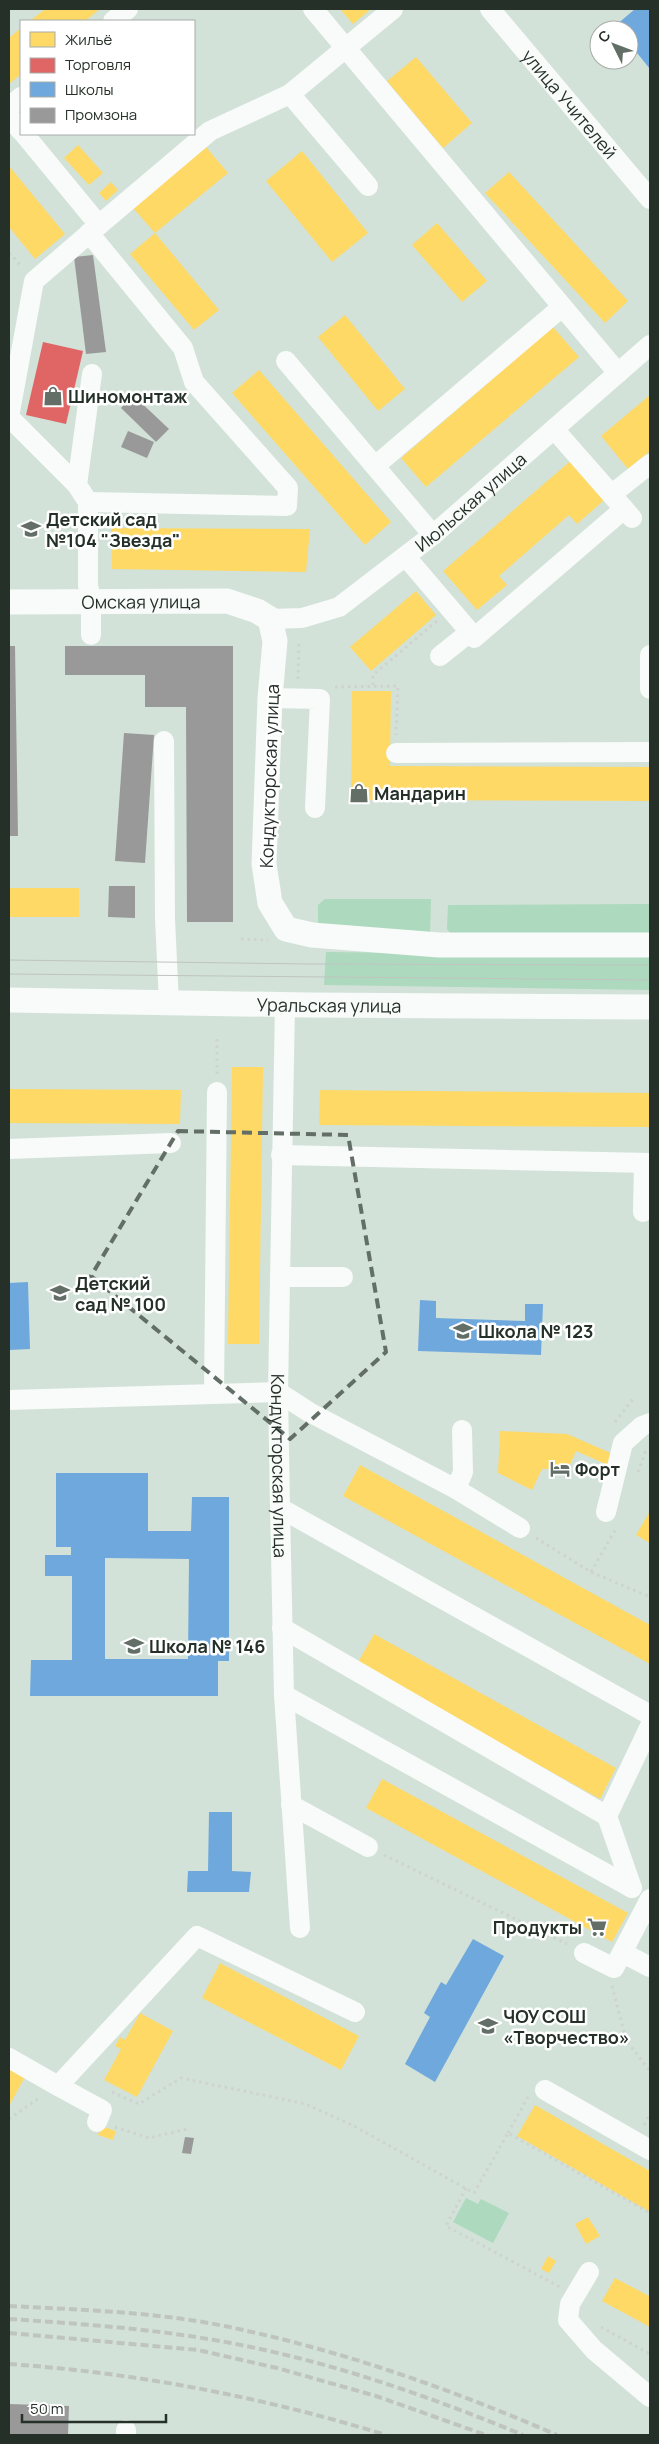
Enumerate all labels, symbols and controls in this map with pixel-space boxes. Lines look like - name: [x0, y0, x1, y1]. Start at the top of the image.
- legend: [20, 20, 195, 135]
- north arrow: [589, 20, 639, 70]
- text: С: [593, 26, 614, 46]
- text: Жильё: [65, 29, 113, 50]
- street label: улица Учителей: [517, 44, 623, 164]
- text: Торговля: [65, 54, 131, 75]
- text: Школы: [65, 79, 113, 100]
- text: Промзона: [65, 104, 137, 125]
- place label: Шиномонтаж: [68, 384, 187, 408]
- shop icon: Шиномонтаж: [42, 385, 64, 407]
- street label: Июльская улица: [410, 447, 531, 557]
- place label: Детский сад №104 "Звезда": [46, 507, 180, 552]
- school or university icon: Детский сад №104 "Звезда": [20, 518, 42, 540]
- street label: Омская улица: [82, 589, 200, 614]
- street label: Кондукторская улица: [254, 684, 284, 868]
- place label: Мандарин: [374, 781, 466, 805]
- shop icon: Мандарин: [348, 782, 370, 804]
- street label: Уральская улица: [257, 992, 401, 1018]
- place label: Детский сад № 100: [75, 1271, 166, 1316]
- school or university icon: Детский сад № 100: [49, 1282, 71, 1304]
- place label: Школа № 123: [478, 1319, 594, 1343]
- school or university icon: Школа № 123: [452, 1320, 474, 1342]
- street label: Кондукторская улица: [266, 1374, 293, 1558]
- place label: Форт: [575, 1457, 621, 1481]
- hotel icon: Форт: [549, 1458, 571, 1480]
- place label: Школа № 146: [149, 1634, 266, 1658]
- school or university icon: Школа № 146: [123, 1635, 145, 1657]
- place label: Продукты: [493, 1915, 582, 1939]
- supermarket icon: Продукты: [586, 1916, 608, 1938]
- place label: ЧОУ СОШ «Творчество»: [503, 2004, 630, 2049]
- school or university icon: ЧОУ СОШ «Творчество»: [477, 2015, 499, 2037]
- scale bar: [22, 2392, 166, 2424]
- text: 50 m: [30, 2398, 64, 2419]

